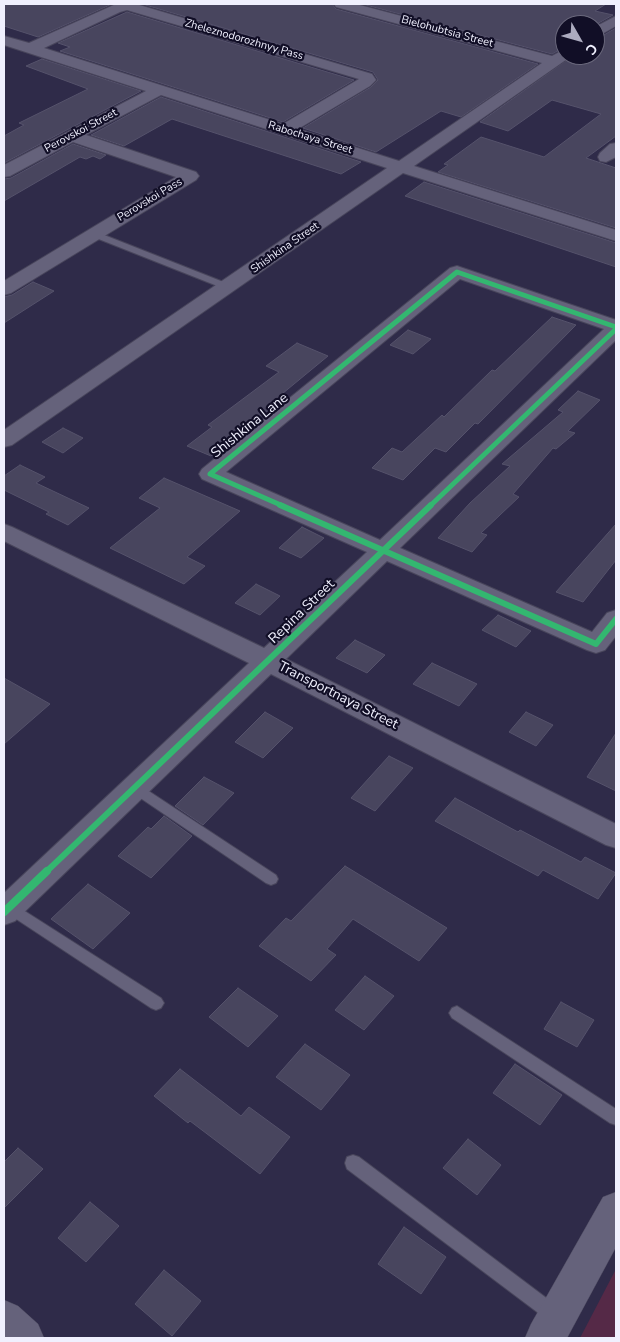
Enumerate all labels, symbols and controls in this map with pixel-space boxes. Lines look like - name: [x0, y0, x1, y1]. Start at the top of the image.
- street label: Bielohubtsia Street: [400, 13, 494, 51]
- north arrow: [555, 15, 605, 65]
- street label: Zheleznodorozhnyy Pass: [183, 17, 305, 63]
- text: С: [581, 39, 602, 59]
- street label: Perovskoi Street: [43, 106, 119, 156]
- street label: Rabochaya Street: [266, 119, 354, 157]
- street label: Perovskoi Pass: [115, 175, 185, 225]
- street label: Shishkina Street: [248, 220, 322, 276]
- street label: Shishkina Lane: [208, 390, 292, 462]
- street label: Repina Street: [266, 576, 338, 648]
- street label: Transportnaya Street: [275, 659, 401, 733]

